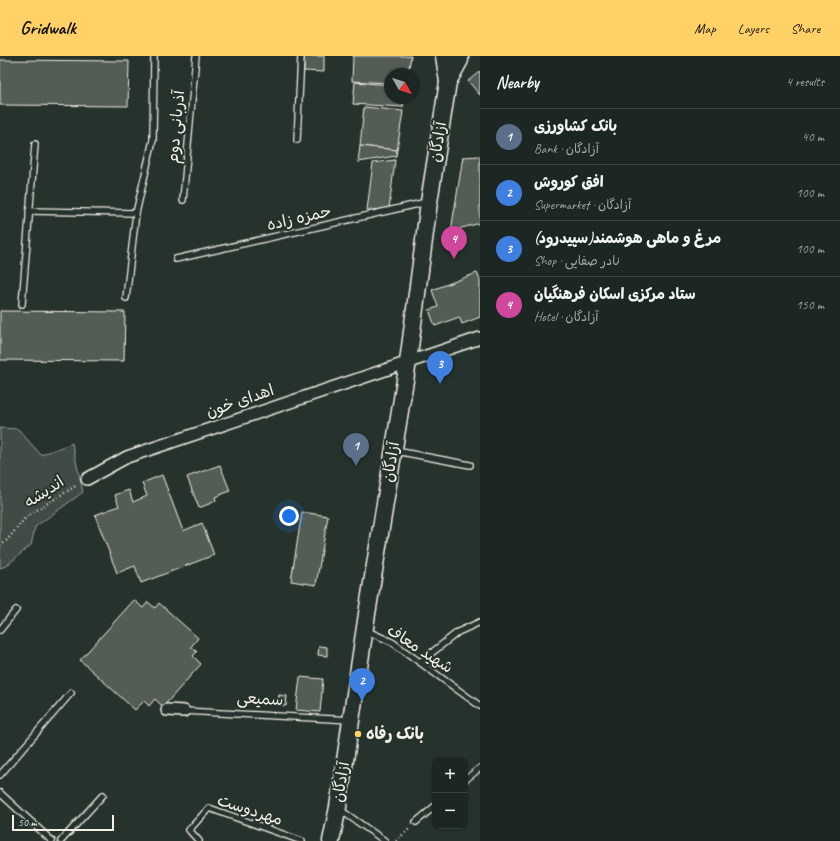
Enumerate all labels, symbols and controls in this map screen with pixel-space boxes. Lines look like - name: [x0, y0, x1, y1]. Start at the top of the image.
- text: Gridwalk: [20, 16, 76, 40]
- text: Map: [694, 20, 716, 37]
- text: Layers: [738, 20, 769, 37]
- text: Share: [791, 20, 820, 37]
- north arrow: [384, 68, 420, 104]
- text: Nearby: [496, 72, 539, 93]
- text: 4 results: [786, 74, 824, 90]
- street label: آذربانی دوم: [163, 88, 191, 165]
- text: بانک کشاورزی: [534, 117, 617, 136]
- street label: آزادگان: [425, 119, 451, 164]
- text: 1: [506, 129, 512, 145]
- text: 40 m: [802, 129, 824, 145]
- text: Bank · آزادگان: [534, 141, 599, 157]
- text: افق کوروش: [534, 173, 604, 192]
- text: 2: [506, 185, 512, 201]
- text: 100 m: [796, 185, 824, 201]
- text: Supermarket · آزادگان: [534, 197, 631, 213]
- street label: حمزه زاده: [265, 201, 333, 235]
- pin: 4: [441, 226, 467, 259]
- text: مرغ و ماهی هوشمند(سپیدرود): [534, 229, 721, 248]
- text: 3: [506, 241, 512, 257]
- text: 100 m: [796, 241, 824, 257]
- text: Shop · نادر صفایی: [534, 253, 621, 269]
- text: ستاد مرکزی اسکان فرهنگیان: [534, 285, 696, 304]
- text: 4: [506, 297, 512, 313]
- text: 150 m: [796, 297, 824, 313]
- text: Hotel · آزادگان: [534, 309, 599, 325]
- pin: 3: [427, 351, 453, 384]
- street label: اهدای خون: [203, 380, 277, 422]
- pin: 1: [343, 433, 369, 466]
- street label: آزادگان: [378, 439, 404, 484]
- street label: اندیشه: [20, 472, 68, 512]
- your location: [279, 506, 299, 526]
- street label: شهید معاف: [383, 620, 457, 678]
- pin: 2: [349, 668, 375, 701]
- street label: سمیعی: [236, 688, 284, 710]
- place label: بانک رفاه: [366, 724, 424, 744]
- marker: بانک رفاه: [353, 729, 363, 739]
- map controls: [432, 757, 468, 829]
- button: +: [432, 757, 468, 793]
- street label: آزادگان: [328, 759, 354, 804]
- street label: مهردوست: [215, 790, 285, 830]
- button: −: [432, 793, 468, 829]
- scale bar: [12, 813, 114, 832]
- text: 50 m: [18, 815, 37, 829]

